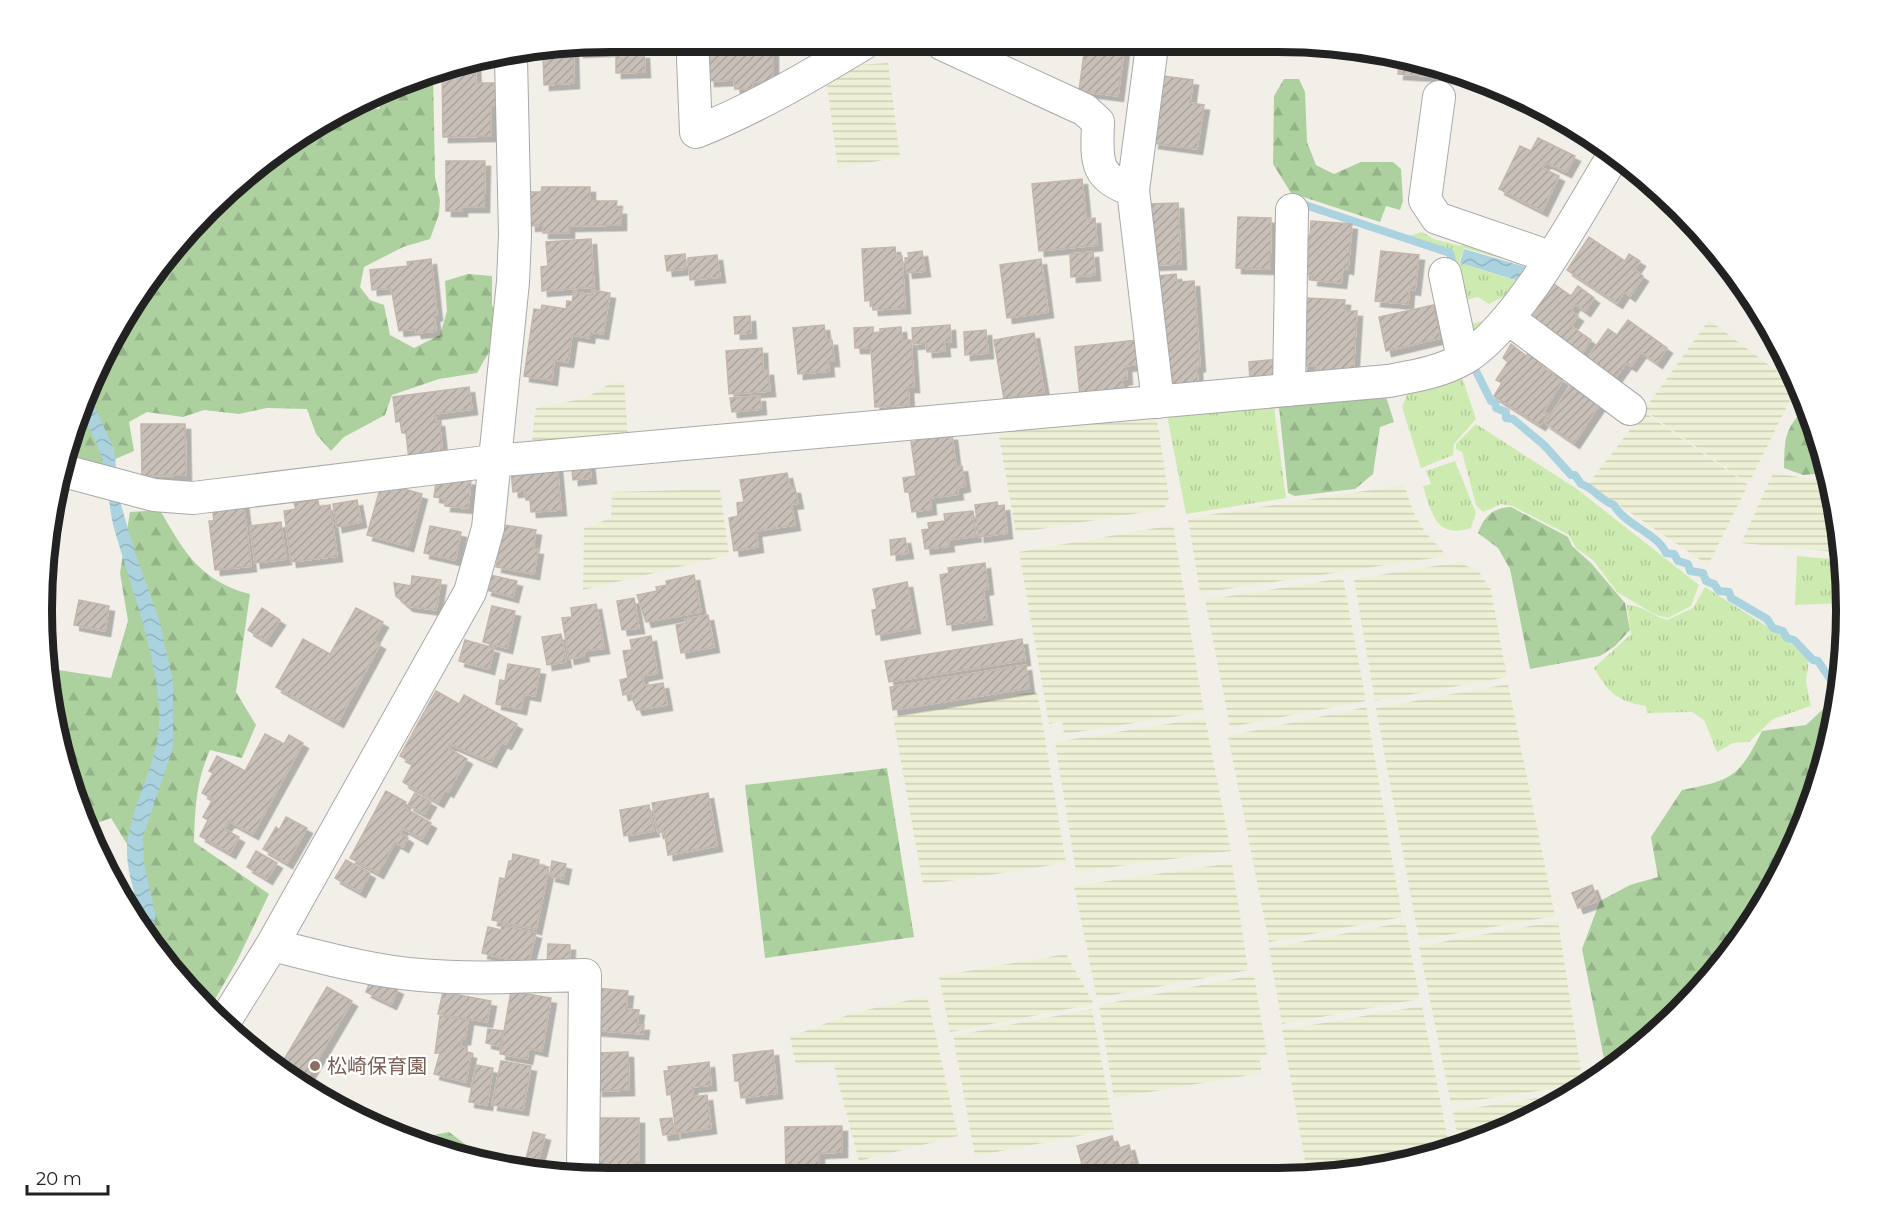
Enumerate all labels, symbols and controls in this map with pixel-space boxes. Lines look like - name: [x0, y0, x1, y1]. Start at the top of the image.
- place label: 松崎保育園: [327, 1054, 427, 1078]
- marker: 松崎保育園: [308, 1059, 322, 1073]
- scale bar: [27, 1158, 108, 1196]
- text: 20 m: [36, 1168, 82, 1190]

